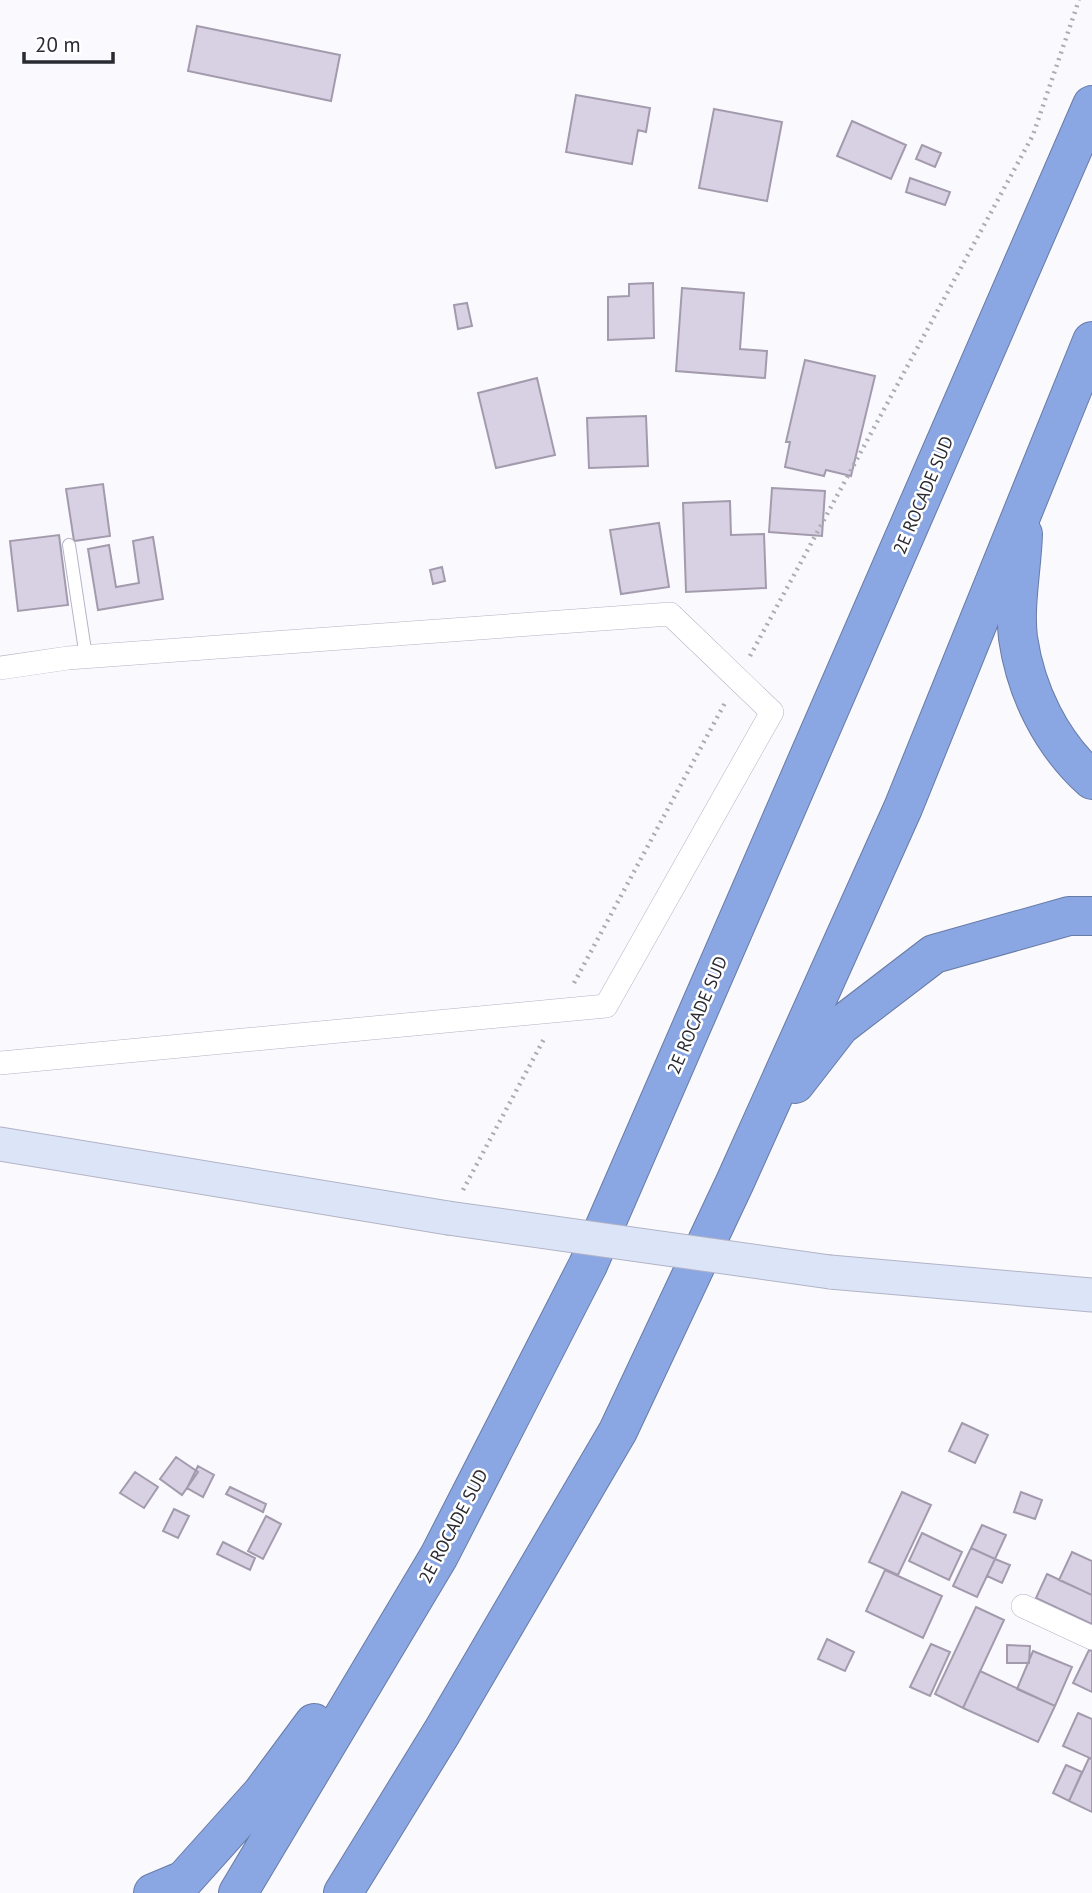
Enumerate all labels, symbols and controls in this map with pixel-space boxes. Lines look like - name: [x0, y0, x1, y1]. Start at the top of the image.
- scale bar: [24, 21, 114, 65]
- text: 20 m: [35, 31, 81, 58]
- street label: 2E ROCADE SUD: [888, 432, 958, 558]
- street label: 2E ROCADE SUD: [662, 952, 732, 1078]
- street label: 2E ROCADE SUD: [413, 1465, 493, 1587]

